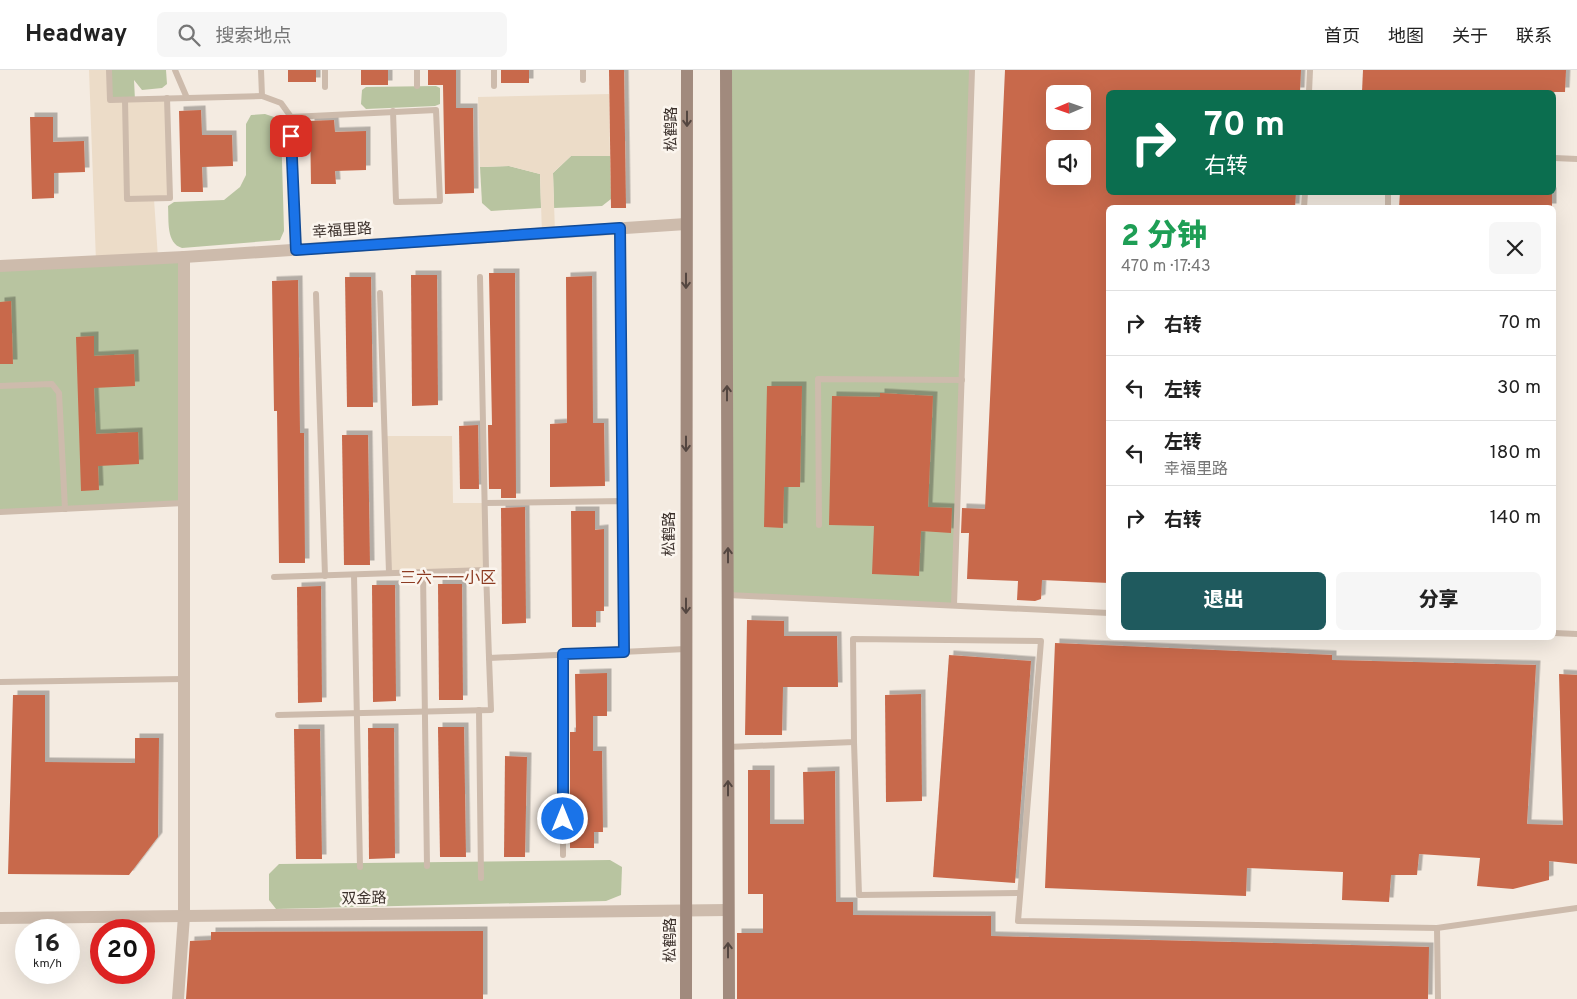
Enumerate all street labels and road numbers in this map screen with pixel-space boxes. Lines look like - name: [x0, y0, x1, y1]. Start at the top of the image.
- street label: 松鹤路: [663, 106, 682, 152]
- street label: 幸福里路: [312, 220, 373, 243]
- street label: 松鹤路: [661, 511, 680, 557]
- street label: 双金路: [341, 890, 387, 909]
- street label: 松鹤路: [662, 917, 681, 963]

